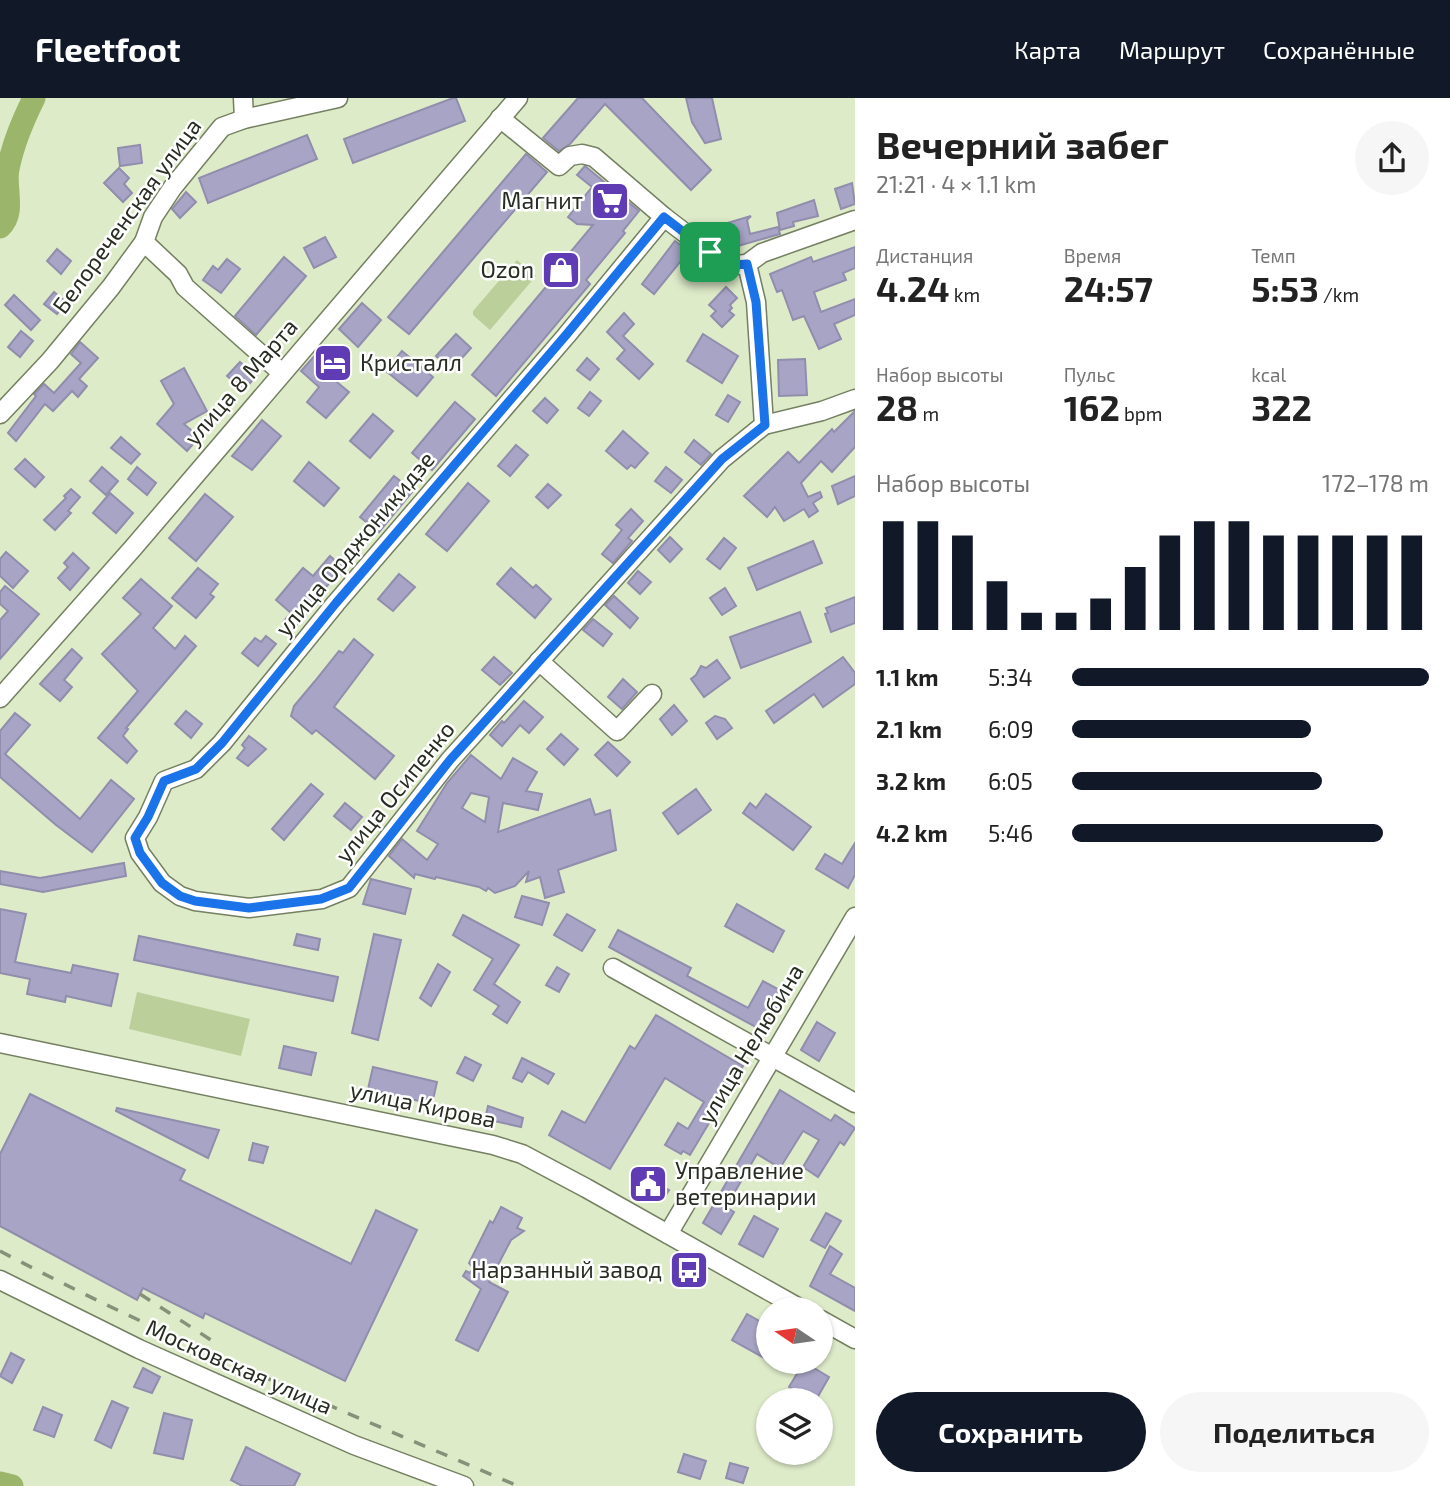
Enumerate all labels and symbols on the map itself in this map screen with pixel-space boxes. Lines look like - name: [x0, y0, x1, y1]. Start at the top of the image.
- street label: Белореченская улица: [46, 112, 207, 319]
- supermarket icon: Магнит: [589, 180, 631, 222]
- place label: Магнит: [501, 186, 583, 214]
- pin: [680, 222, 740, 282]
- shop icon: Ozon: [540, 249, 582, 291]
- place label: Ozon: [481, 255, 534, 283]
- street label: улица 8 Марта: [178, 312, 304, 451]
- hotel icon: Кристалл: [312, 342, 354, 384]
- place label: Кристалл: [360, 348, 462, 376]
- street label: улица Орджоникидзе: [269, 445, 441, 642]
- street label: улица Осипенко: [329, 715, 461, 868]
- street label: улица Нелюбина: [691, 959, 810, 1129]
- street label: улица Кирова: [347, 1075, 499, 1134]
- place label: Управление ветеринарии: [675, 1156, 817, 1210]
- public building icon: Управление ветеринарии: [627, 1163, 669, 1205]
- bus stop icon: Нарзанный завод: [668, 1249, 710, 1291]
- place label: Нарзанный завод: [471, 1255, 662, 1283]
- north arrow: [756, 1297, 833, 1374]
- street label: Московская улица: [142, 1312, 337, 1421]

